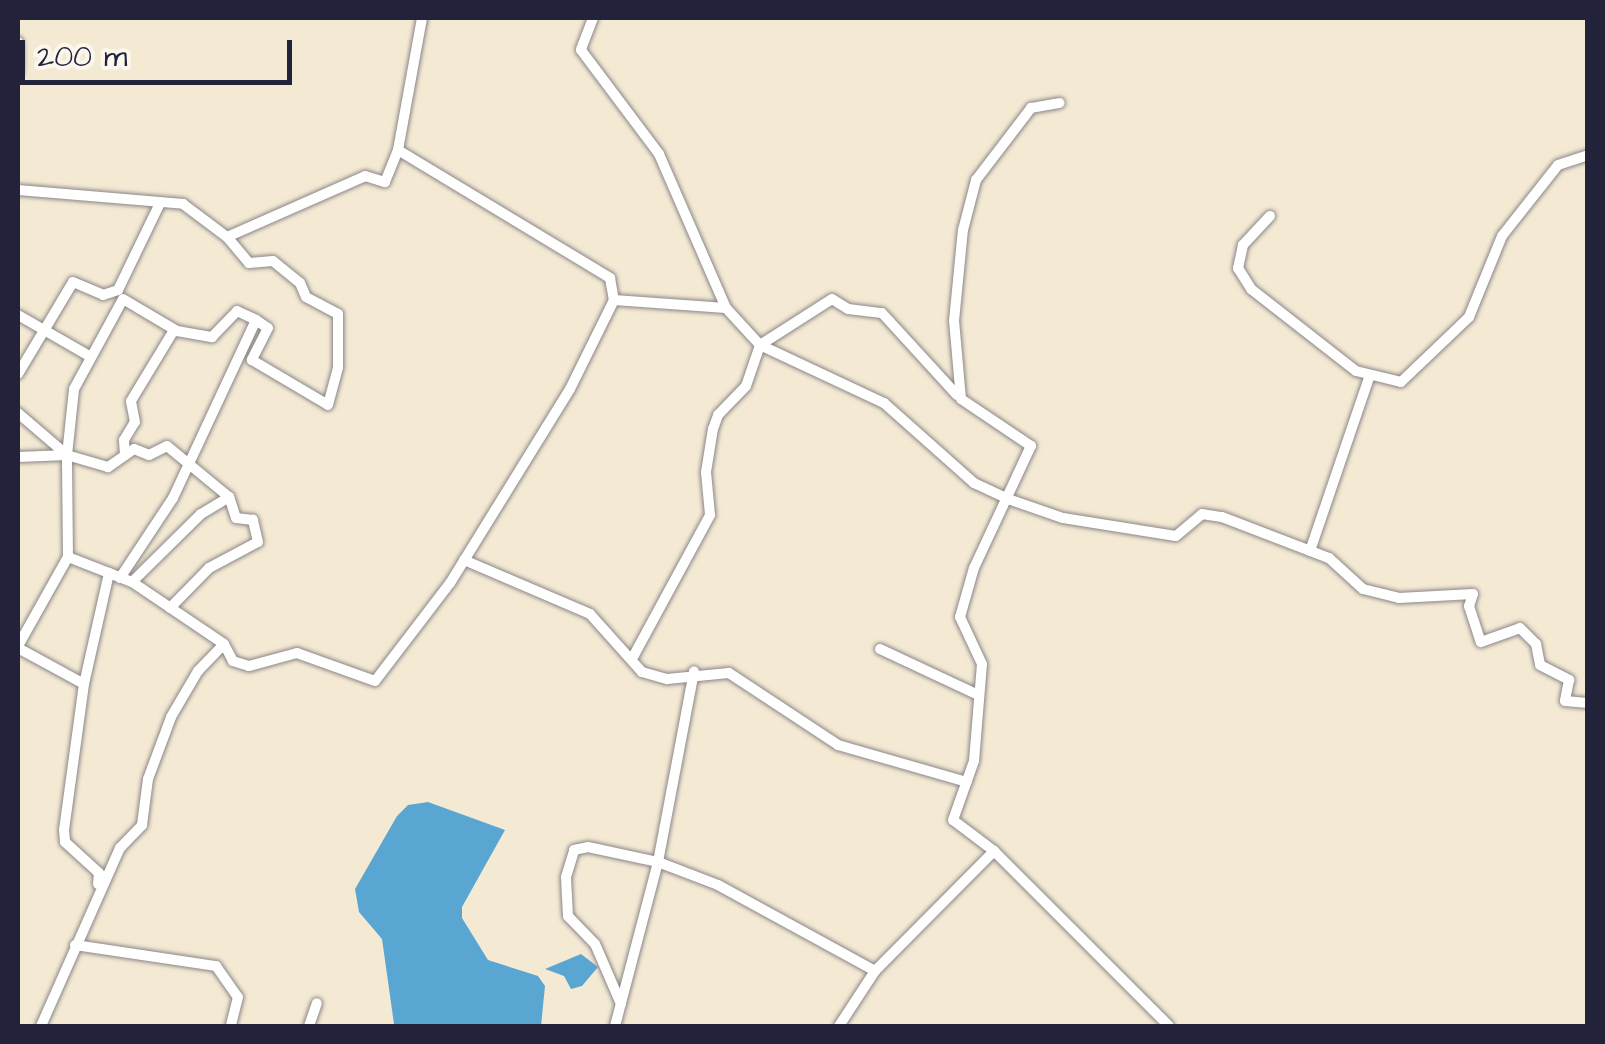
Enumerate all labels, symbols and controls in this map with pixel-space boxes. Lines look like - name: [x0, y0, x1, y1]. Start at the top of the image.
- scale bar: [25, 20, 298, 82]
- text: 200 m: [37, 36, 127, 78]

